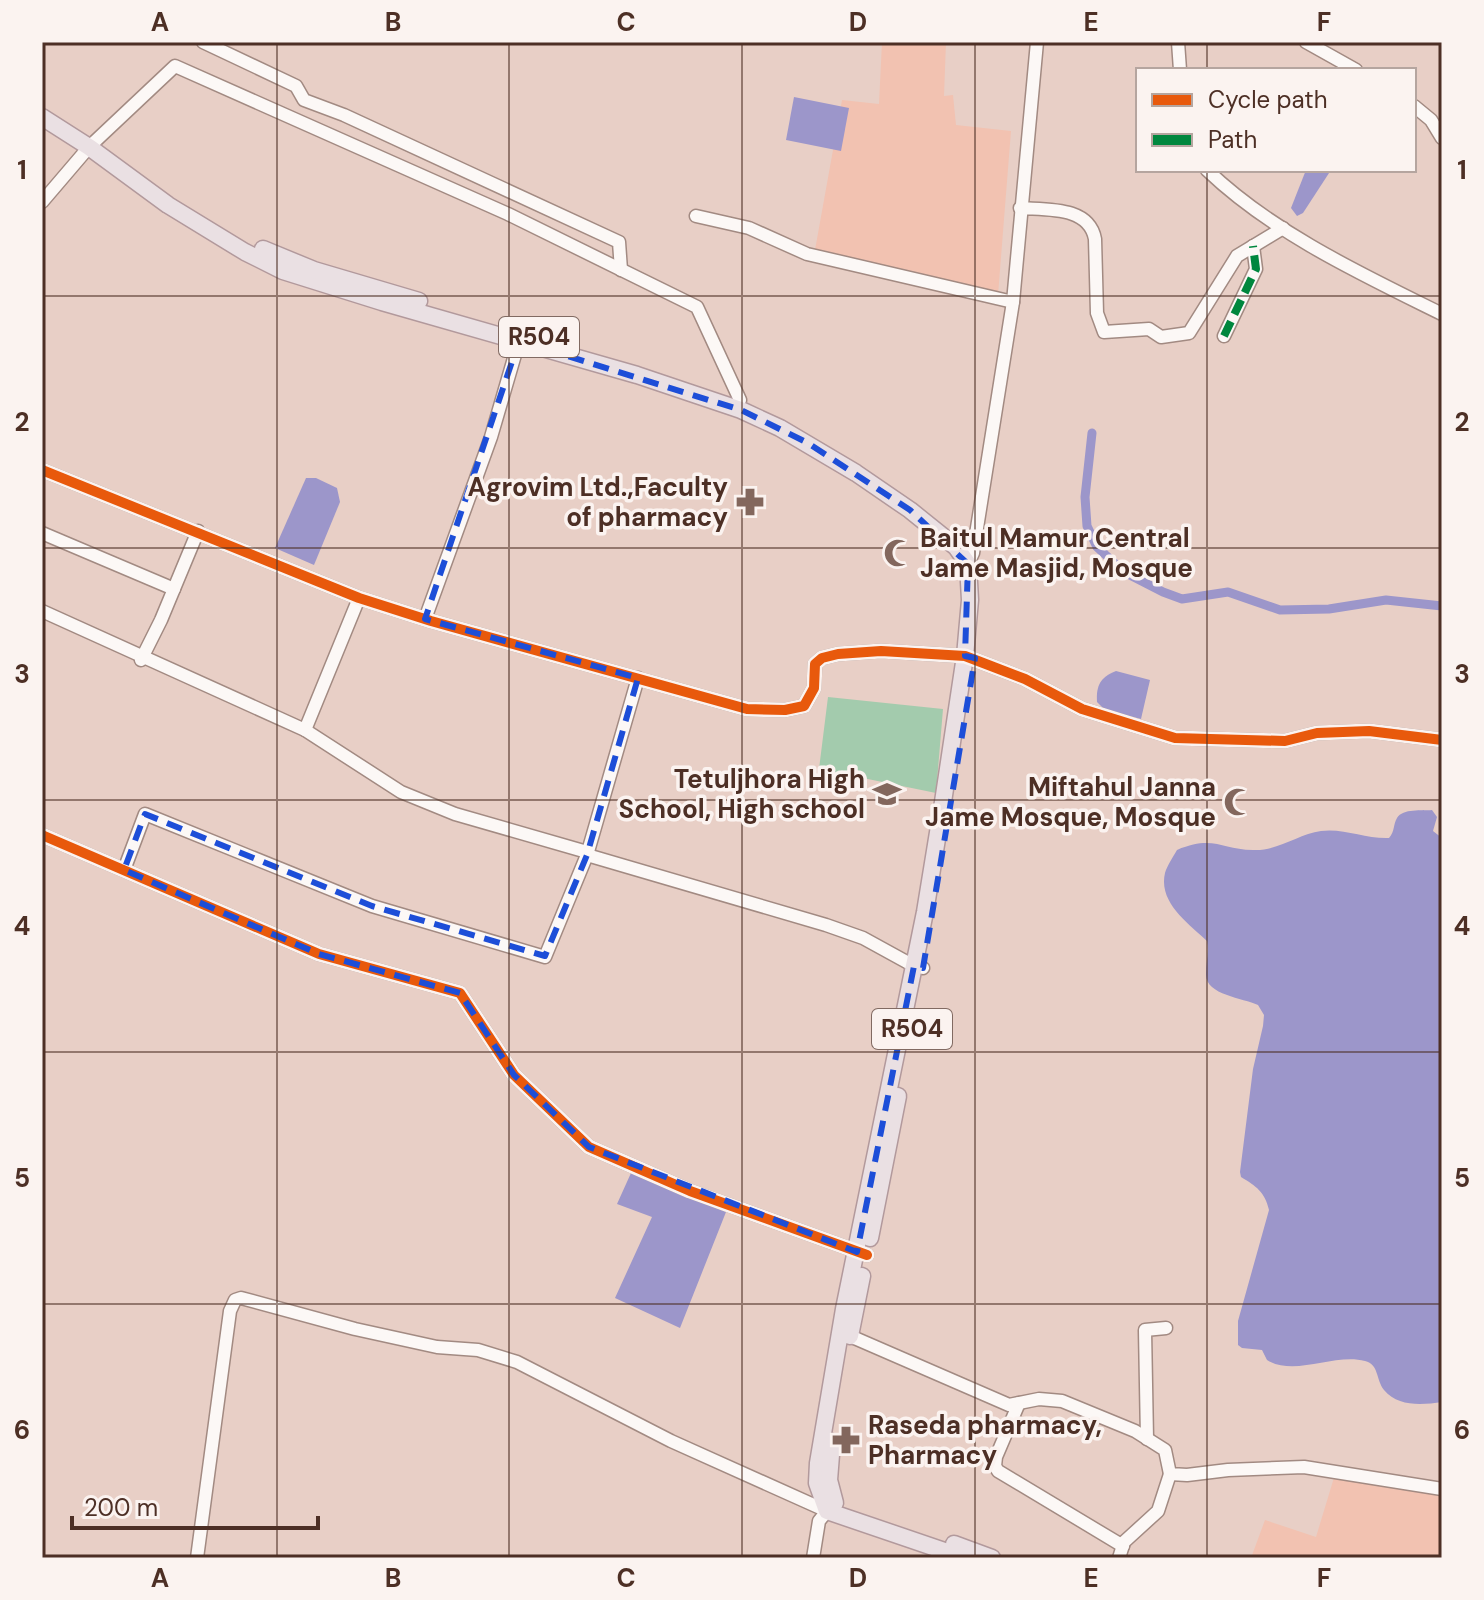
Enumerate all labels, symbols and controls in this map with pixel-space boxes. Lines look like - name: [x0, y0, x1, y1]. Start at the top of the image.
- text: A: [151, 5, 169, 39]
- text: B: [385, 5, 401, 39]
- text: C: [616, 5, 636, 39]
- text: D: [849, 5, 867, 39]
- text: E: [1083, 5, 1099, 39]
- text: F: [1317, 5, 1331, 39]
- legend: [1136, 68, 1416, 172]
- text: Cycle path: [1208, 84, 1327, 115]
- text: Path: [1208, 124, 1257, 155]
- text: 1: [17, 153, 27, 187]
- text: 1: [1457, 153, 1467, 187]
- road number: R504: [499, 317, 579, 357]
- text: 2: [14, 405, 30, 439]
- text: 2: [1454, 405, 1470, 439]
- place label: Agrovim Ltd.,Faculty of pharmacy: [468, 470, 728, 534]
- pharmacy icon: Agrovim Ltd.,Faculty of pharmacy: [735, 487, 765, 517]
- place label: Baitul Mamur Central Jame Masjid, Mosque: [920, 521, 1193, 585]
- mosque icon: Baitul Mamur Central Jame Masjid, Mosque: [883, 538, 913, 568]
- text: 3: [14, 657, 30, 691]
- text: 3: [1454, 657, 1470, 691]
- place label: Tetuljhora High School, High school: [619, 762, 865, 826]
- place label: Miftahul Janna Jame Mosque, Mosque: [925, 770, 1216, 834]
- school or university icon: Tetuljhora High School, High school: [872, 779, 902, 809]
- mosque icon: Miftahul Janna Jame Mosque, Mosque: [1223, 787, 1253, 817]
- text: 4: [14, 909, 30, 943]
- text: 4: [1454, 909, 1470, 943]
- road number: R504: [872, 1009, 952, 1049]
- text: 5: [14, 1161, 30, 1195]
- text: 5: [1454, 1161, 1470, 1195]
- place label: Raseda pharmacy, Pharmacy: [868, 1408, 1102, 1472]
- text: 6: [14, 1413, 30, 1447]
- text: 6: [1454, 1413, 1470, 1447]
- pharmacy icon: Raseda pharmacy, Pharmacy: [831, 1425, 861, 1455]
- scale bar: [72, 1480, 318, 1530]
- text: 200 m: [84, 1492, 158, 1523]
- text: A: [151, 1561, 169, 1595]
- text: B: [385, 1561, 401, 1595]
- text: C: [616, 1561, 636, 1595]
- text: D: [849, 1561, 867, 1595]
- text: E: [1083, 1561, 1099, 1595]
- text: F: [1317, 1561, 1331, 1595]

